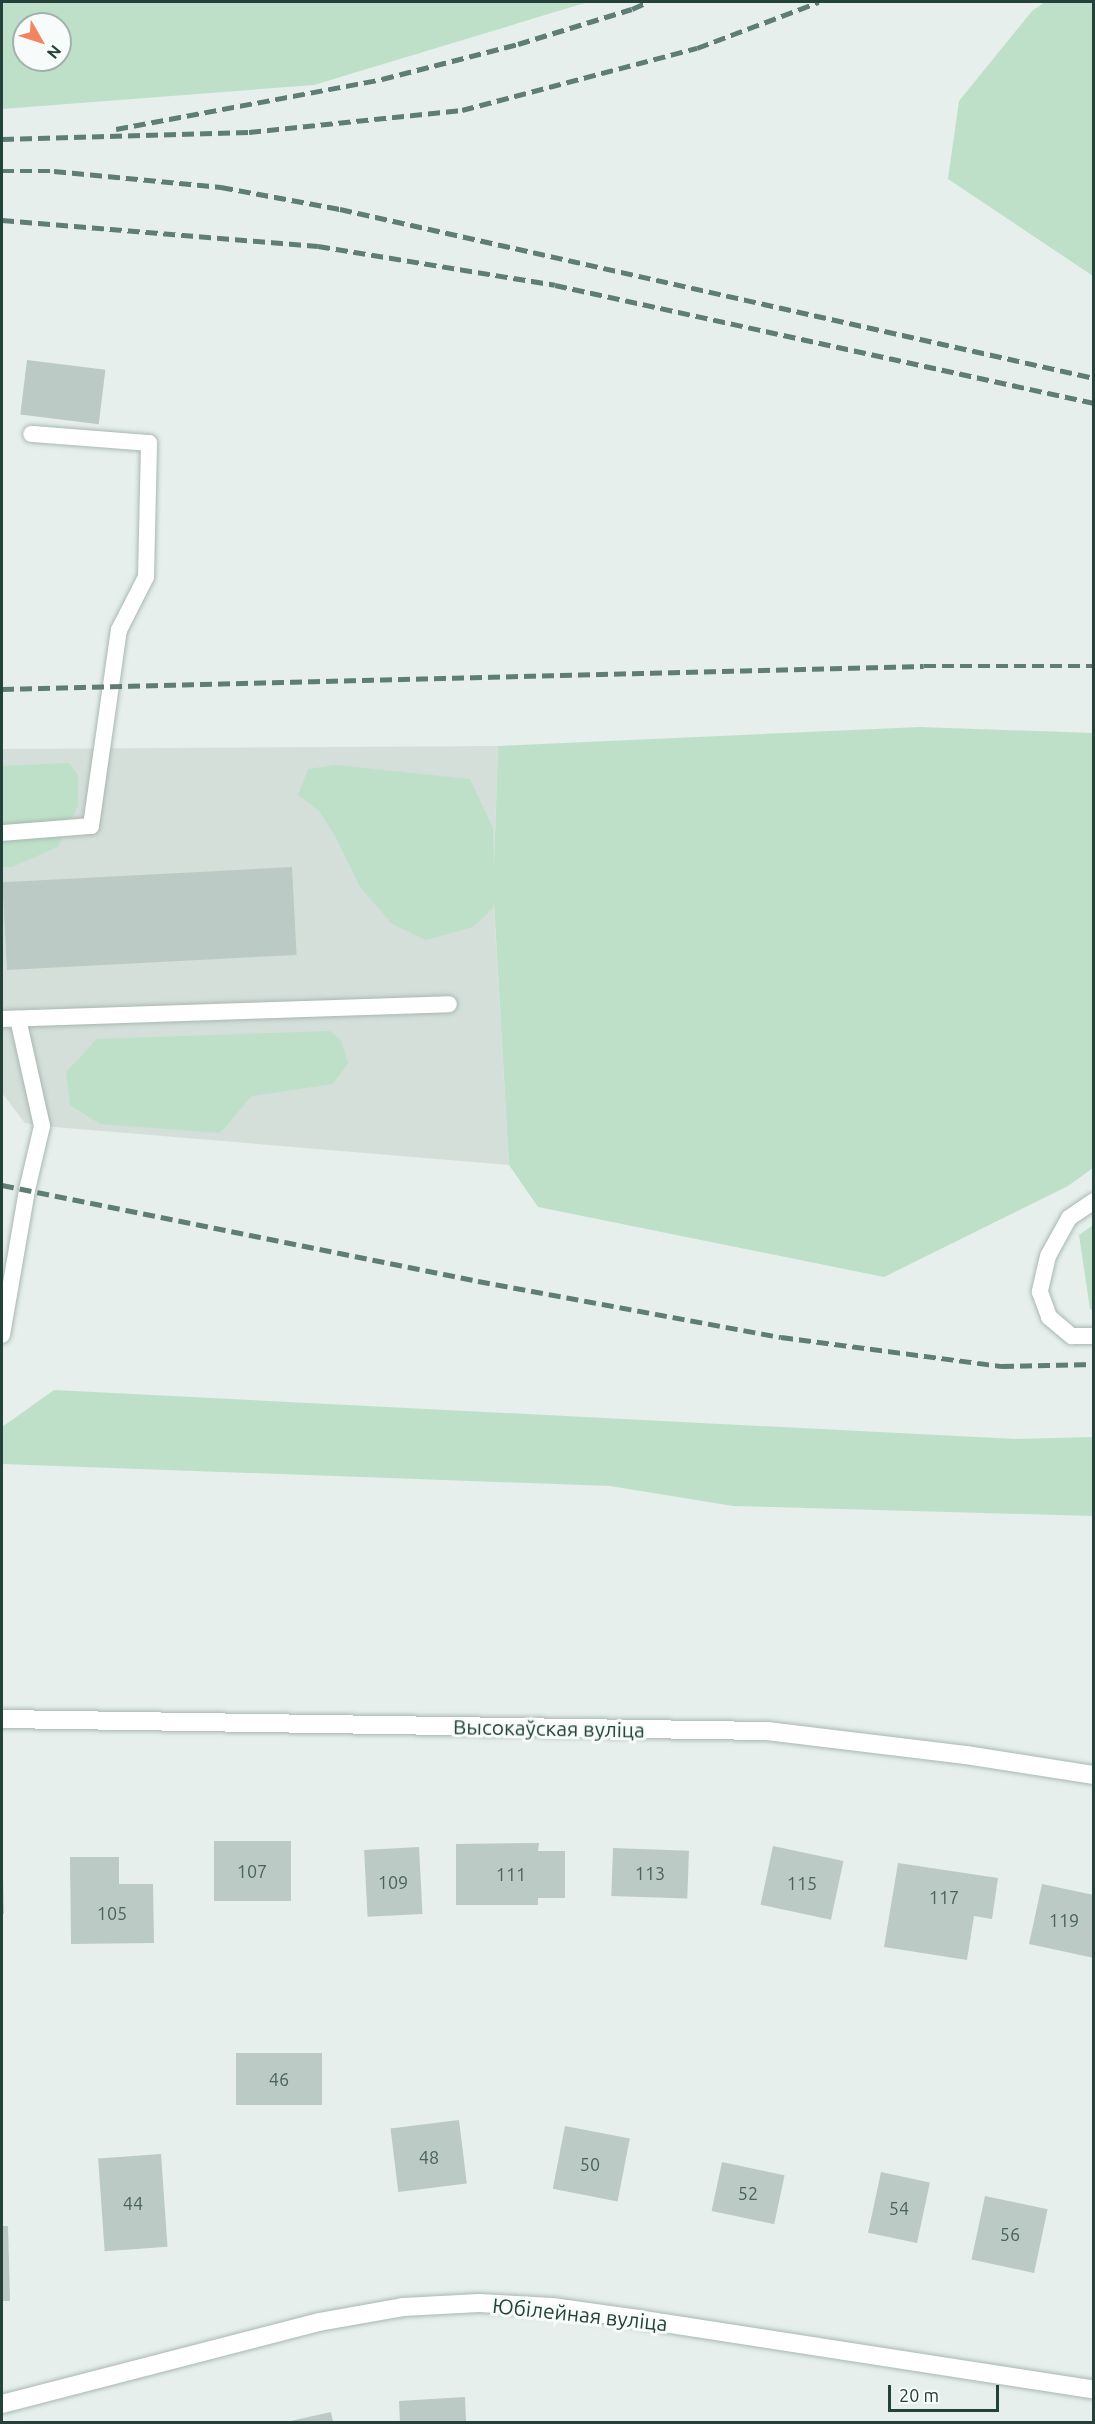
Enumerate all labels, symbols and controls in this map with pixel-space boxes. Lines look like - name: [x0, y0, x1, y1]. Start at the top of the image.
- north arrow: [12, 12, 72, 72]
- text: N: [44, 42, 65, 62]
- street label: Высокаўская вуліца: [453, 1714, 645, 1742]
- house number: 107: [237, 1860, 267, 1882]
- house number: 113: [635, 1862, 665, 1884]
- house number: 111: [496, 1863, 526, 1885]
- house number: 109: [378, 1871, 408, 1893]
- house number: 115: [787, 1872, 817, 1894]
- house number: 117: [929, 1886, 959, 1908]
- house number: 105: [97, 1902, 127, 1924]
- house number: 119: [1049, 1909, 1079, 1931]
- house number: 46: [269, 2068, 289, 2090]
- house number: 48: [419, 2146, 439, 2168]
- house number: 50: [580, 2153, 600, 2175]
- house number: 52: [738, 2182, 758, 2204]
- house number: 44: [123, 2192, 143, 2214]
- house number: 54: [889, 2197, 909, 2219]
- house number: 56: [1000, 2223, 1020, 2245]
- street label: Юбілейная вуліца: [491, 2292, 669, 2336]
- scale bar: [891, 2373, 1002, 2411]
- text: 20 m: [899, 2385, 939, 2405]

